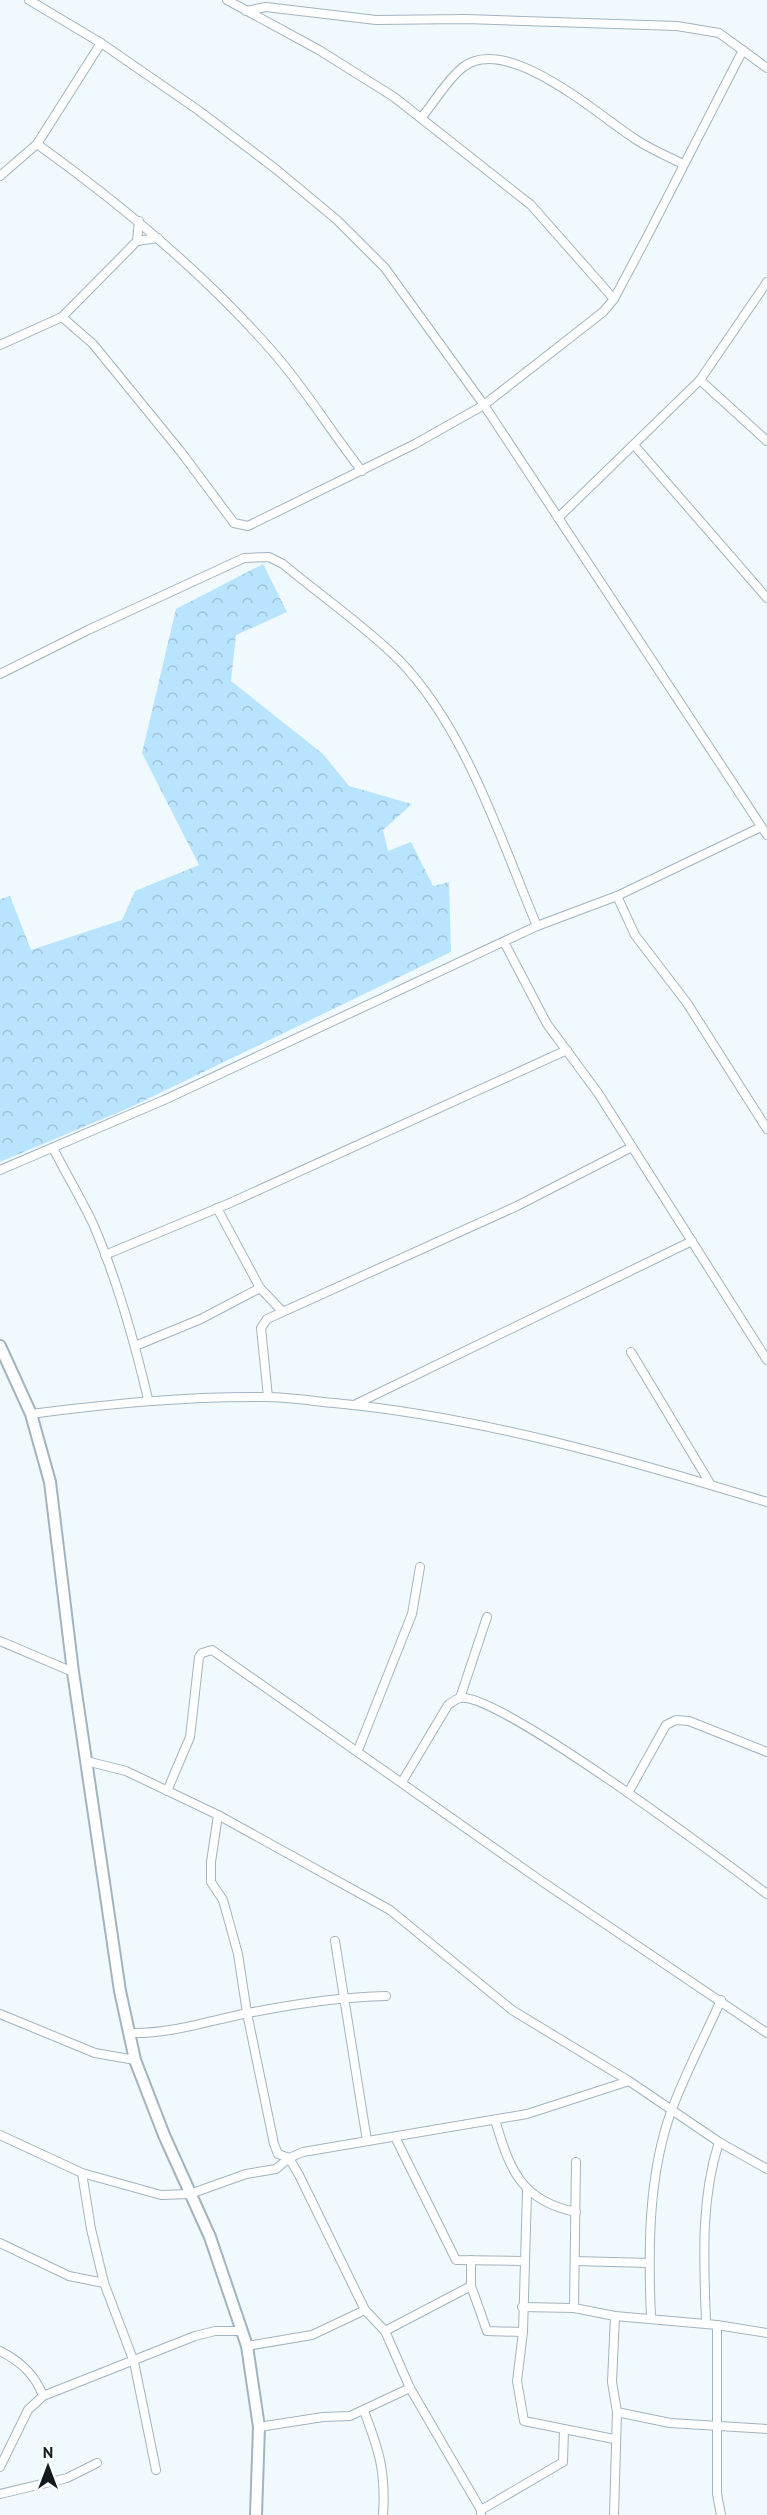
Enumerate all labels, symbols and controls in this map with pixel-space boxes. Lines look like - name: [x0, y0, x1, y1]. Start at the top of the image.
- north arrow: [18, 2437, 78, 2497]
- text: N: [43, 2442, 53, 2462]

